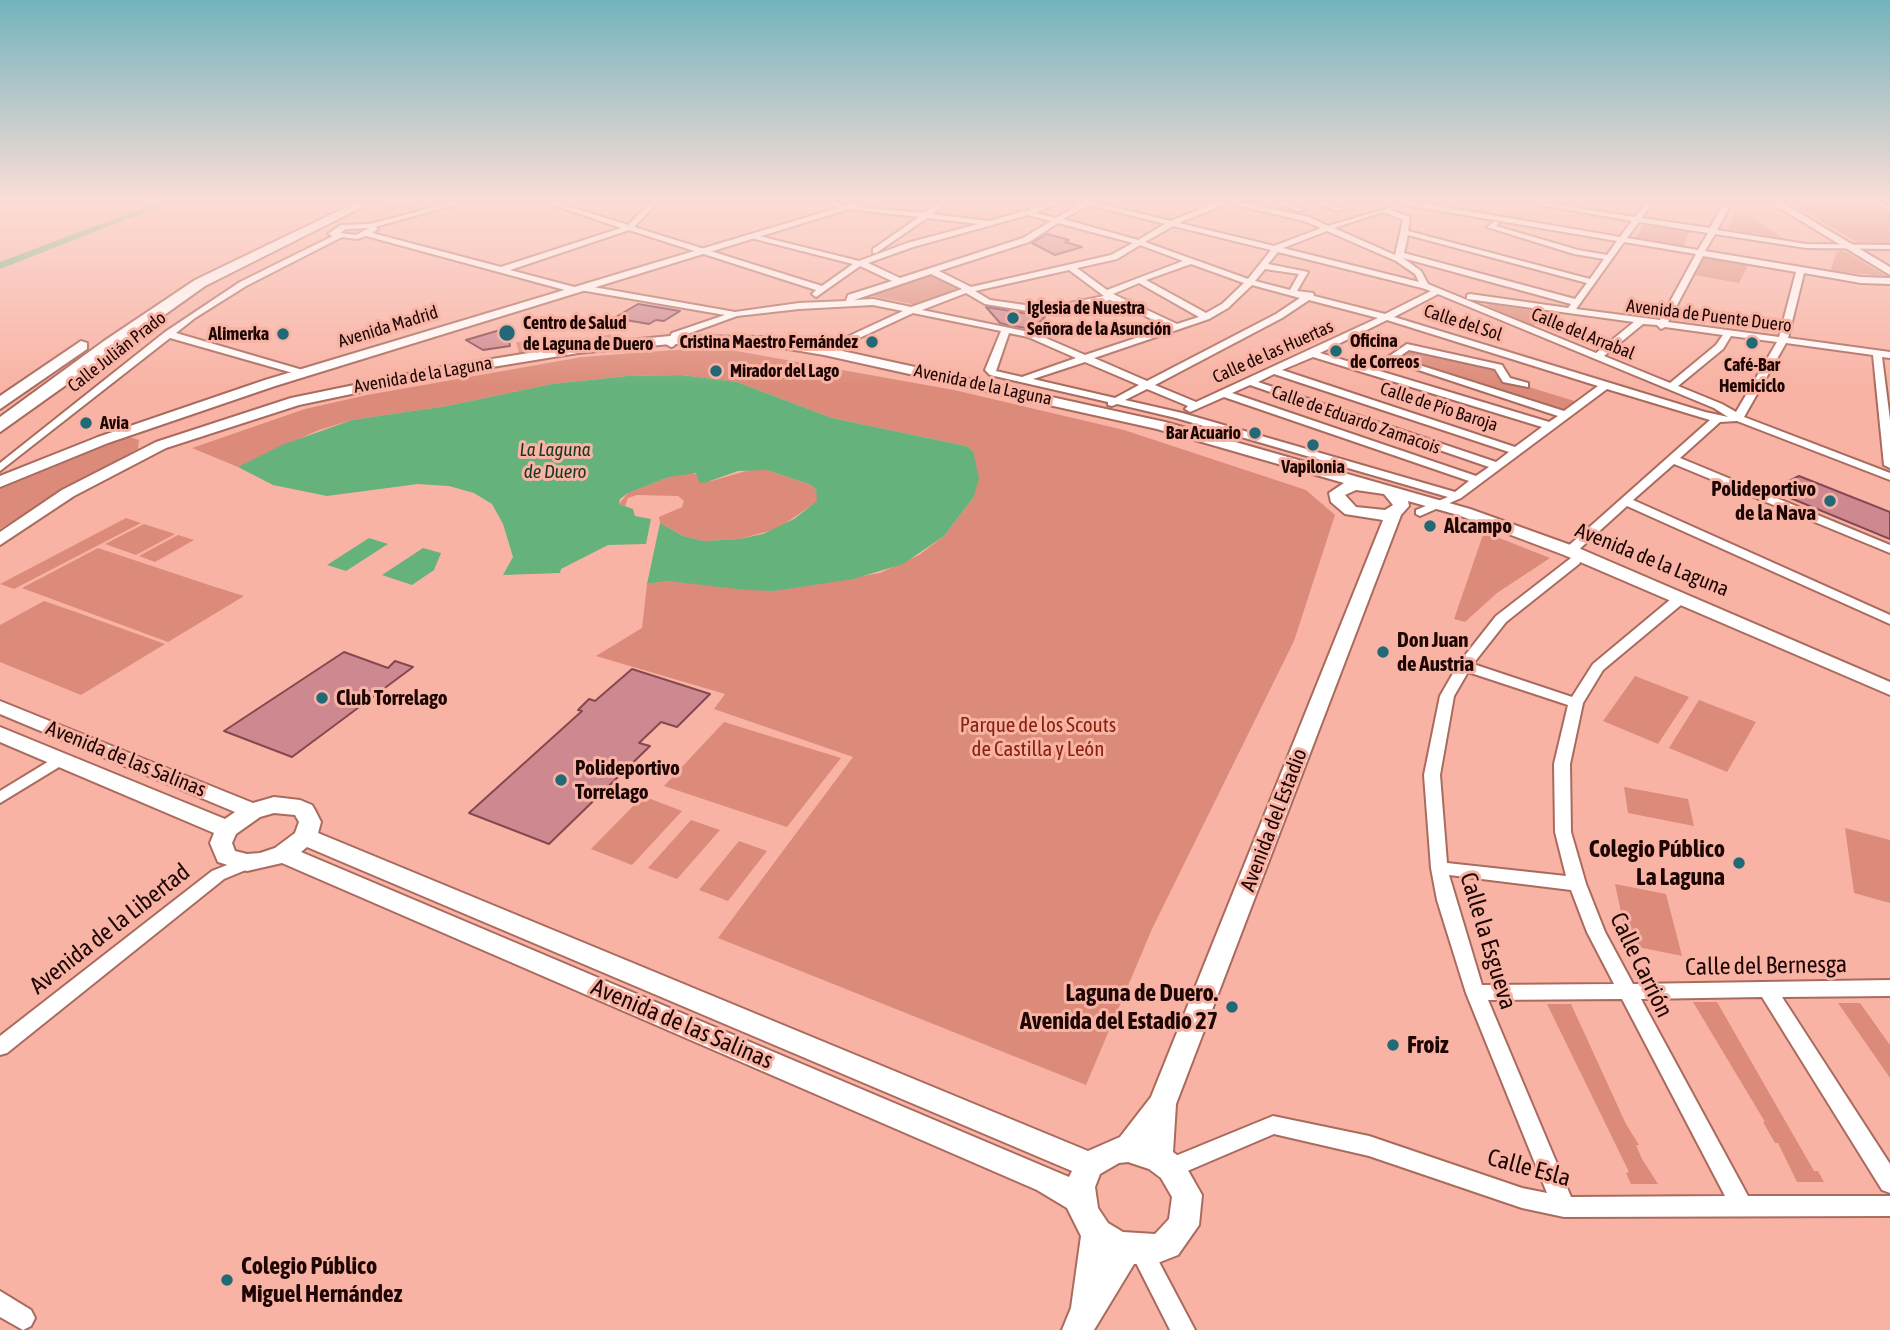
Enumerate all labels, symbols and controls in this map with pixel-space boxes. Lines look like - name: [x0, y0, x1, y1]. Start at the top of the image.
- street label: Avenida de Puente Duero: [1625, 295, 1793, 337]
- place label: Iglesia de Nuestra Señora de la Asunción: [1027, 297, 1171, 340]
- street label: Calle del Sol: [1421, 300, 1505, 346]
- street label: Avenida Madrid: [335, 302, 441, 352]
- street label: Calle del Arrabal: [1528, 303, 1638, 365]
- street label: Calle Julián Prado: [64, 307, 170, 397]
- marker: Iglesia de Nuestra Señora de la Asunción: [1005, 310, 1021, 326]
- place label: Centro de Salud de Laguna de Duero: [523, 312, 653, 354]
- street label: Calle de las Huertas: [1209, 316, 1337, 388]
- place label: Alimerka: [209, 323, 269, 345]
- marker: Centro de Salud de Laguna de Duero: [497, 323, 517, 343]
- marker: Alimerka: [275, 326, 291, 342]
- place label: Oficina de Correos: [1350, 330, 1419, 372]
- place label: Cristina Maestro Fernández: [679, 331, 858, 353]
- marker: Cristina Maestro Fernández: [864, 334, 880, 350]
- marker: Café-Bar Hemiciclo: [1744, 335, 1760, 351]
- marker: Oficina de Correos: [1328, 343, 1344, 359]
- street label: Avenida de la Laguna: [352, 352, 494, 398]
- place label: Café-Bar Hemiciclo: [1719, 354, 1785, 396]
- place label: Mirador del Lago: [730, 360, 839, 382]
- street label: Avenida de la Laguna: [912, 360, 1054, 410]
- marker: Mirador del Lago: [708, 363, 724, 379]
- street label: Calle de Pío Baroja: [1377, 378, 1501, 436]
- street label: Calle de Eduardo Zamacois: [1269, 381, 1443, 459]
- place label: Avia: [100, 412, 129, 434]
- marker: Avia: [78, 415, 94, 431]
- place label: Bar Acuario: [1166, 422, 1241, 444]
- marker: Bar Acuario: [1247, 425, 1263, 441]
- marker: Vapilonia: [1305, 437, 1321, 453]
- water label: La Laguna de Duero: [519, 439, 591, 483]
- place label: Vapilonia: [1281, 456, 1345, 478]
- place label: Polideportivo de la Nava: [1711, 476, 1816, 526]
- marker: Polideportivo de la Nava: [1822, 493, 1838, 509]
- place label: Alcampo: [1444, 513, 1512, 539]
- marker: Alcampo: [1422, 518, 1438, 534]
- street label: Avenida de la Laguna: [1571, 518, 1733, 602]
- place label: Don Juan de Austria: [1397, 627, 1474, 677]
- marker: Don Juan de Austria: [1375, 644, 1391, 660]
- place label: Club Torrelago: [336, 685, 448, 711]
- marker: Club Torrelago: [314, 690, 330, 706]
- park label: Parque de los Scouts de Castilla y León: [960, 712, 1116, 762]
- street label: Avenida de las Salinas: [42, 715, 210, 803]
- street label: Avenida del Estadio: [1235, 745, 1313, 895]
- place label: Polideportivo Torrelago: [575, 755, 680, 805]
- marker: Polideportivo Torrelago: [553, 772, 569, 788]
- place label: Colegio Público La Laguna: [1589, 835, 1725, 891]
- marker: Colegio Público La Laguna: [1731, 855, 1747, 871]
- street label: Avenida de la Libertad: [24, 858, 196, 1000]
- street label: Calle la Esgueva: [1454, 869, 1522, 1013]
- street label: Calle Carrión: [1603, 908, 1679, 1022]
- street label: Calle del Bernesga: [1685, 950, 1847, 982]
- street label: Avenida de las Salinas: [587, 973, 777, 1075]
- place label: Laguna de Duero. Avenida del Estadio 27: [1020, 979, 1218, 1035]
- marker: Laguna de Duero. Avenida del Estadio 27: [1224, 999, 1240, 1015]
- place label: Froiz: [1407, 1031, 1449, 1059]
- marker: Froiz: [1385, 1037, 1401, 1053]
- street label: Calle Esla: [1484, 1143, 1574, 1193]
- place label: Colegio Público Miguel Hernández: [241, 1252, 402, 1308]
- marker: Colegio Público Miguel Hernández: [219, 1272, 235, 1288]

